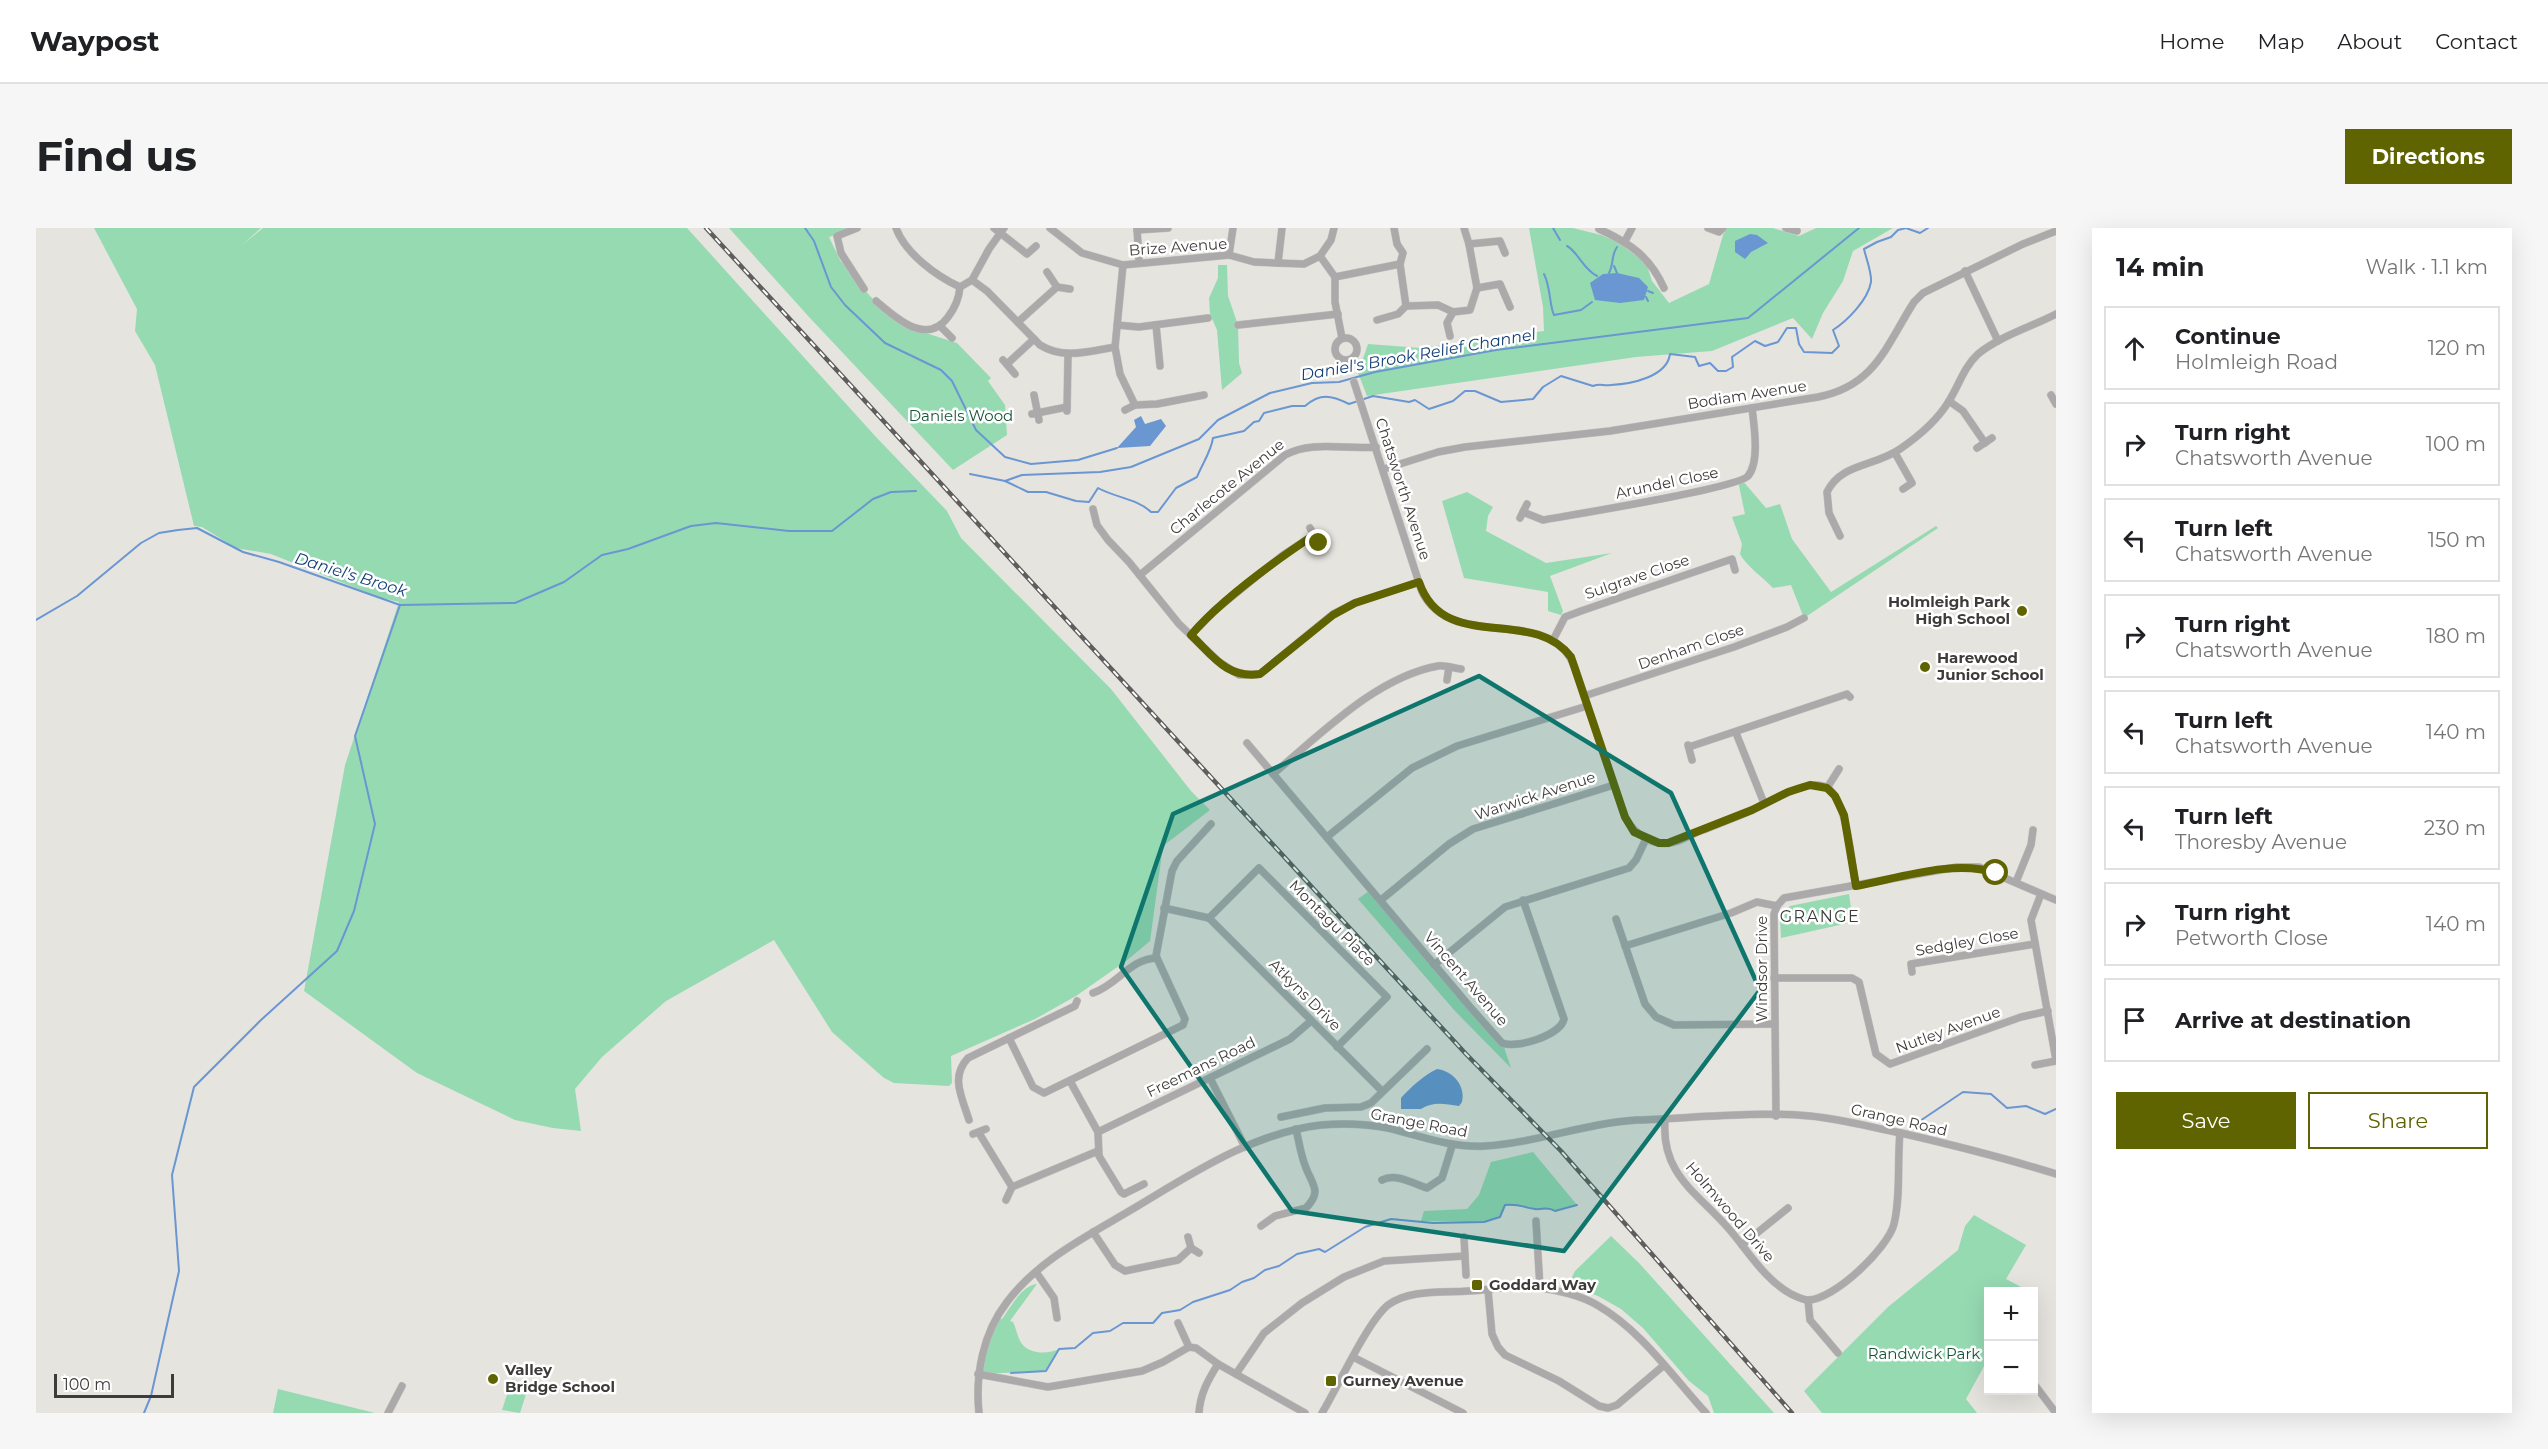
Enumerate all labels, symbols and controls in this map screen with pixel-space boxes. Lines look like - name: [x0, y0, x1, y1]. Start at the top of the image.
- text: Waypost: [30, 24, 160, 58]
- text: Home: [2159, 29, 2224, 54]
- text: Map: [2257, 29, 2304, 54]
- text: About: [2337, 29, 2402, 54]
- text: Contact: [2435, 29, 2518, 54]
- button: Directions: [2345, 129, 2512, 184]
- text: Find us: [36, 130, 197, 182]
- street label: Brize Avenue: [1128, 234, 1228, 259]
- text: 14 min: [2116, 251, 2205, 283]
- text: Walk · 1.1 km: [2366, 255, 2488, 279]
- text: Continue: [2175, 323, 2281, 350]
- water label: Daniel's Brook Relief Channel: [1299, 324, 1538, 385]
- icon: ahead: [2118, 332, 2151, 365]
- text: 120 m: [2428, 336, 2486, 360]
- text: Holmleigh Road: [2175, 350, 2338, 374]
- street label: Bodiam Avenue: [1686, 376, 1808, 413]
- park label: Daniels Wood: [909, 406, 1013, 425]
- street label: Chatsworth Avenue: [1372, 415, 1435, 562]
- text: Turn right: [2175, 419, 2290, 446]
- icon: right: [2118, 428, 2151, 461]
- text: 100 m: [2426, 432, 2486, 456]
- street label: Charlecote Avenue: [1166, 435, 1288, 539]
- text: Chatsworth Avenue: [2175, 446, 2373, 470]
- street label: Arundel Close: [1614, 462, 1720, 503]
- text: Turn left: [2175, 515, 2273, 542]
- icon: left: [2118, 524, 2151, 557]
- text: 150 m: [2428, 528, 2486, 552]
- route end: [1305, 529, 1331, 555]
- text: Chatsworth Avenue: [2175, 542, 2373, 566]
- water label: Daniel's Brook: [292, 548, 411, 601]
- street label: Sulgrave Close: [1582, 550, 1691, 603]
- place label: Holmleigh Park High School: [1888, 592, 2010, 628]
- marker: Holmleigh Park High School: [2015, 604, 2029, 618]
- text: Turn right: [2175, 611, 2290, 638]
- street label: Denham Close: [1635, 619, 1746, 674]
- icon: right: [2118, 620, 2151, 653]
- text: 180 m: [2426, 624, 2486, 648]
- text: Chatsworth Avenue: [2175, 638, 2373, 662]
- place label: Harewood Junior School: [1936, 648, 2044, 684]
- marker: Harewood Junior School: [1918, 660, 1932, 674]
- text: Turn left: [2175, 707, 2273, 734]
- icon: left: [2118, 716, 2151, 749]
- text: 140 m: [2426, 720, 2486, 744]
- text: Chatsworth Avenue: [2175, 734, 2373, 758]
- street label: Warwick Avenue: [1472, 767, 1598, 824]
- text: Turn left: [2175, 803, 2273, 830]
- icon: left: [2118, 812, 2151, 845]
- text: 230 m: [2424, 816, 2486, 840]
- text: Thoresby Avenue: [2175, 830, 2347, 854]
- route start: [1982, 859, 2008, 885]
- street label: Montagu Place: [1285, 876, 1379, 970]
- text: Turn right: [2175, 899, 2290, 926]
- district label: GRANGE: [1780, 907, 1860, 926]
- icon: right: [2118, 908, 2151, 941]
- text: 140 m: [2426, 912, 2486, 936]
- street label: Windsor Drive: [1752, 916, 1771, 1022]
- street label: Sedgley Close: [1914, 923, 2020, 960]
- text: Petworth Close: [2175, 926, 2328, 950]
- street label: Vincent Avenue: [1420, 928, 1512, 1030]
- street label: Atkyns Drive: [1265, 955, 1345, 1035]
- street label: Nutley Avenue: [1893, 1002, 2003, 1057]
- icon: arrive: [2118, 1004, 2151, 1037]
- text: Arrive at destination: [2175, 1007, 2411, 1034]
- street label: Freemans Road: [1143, 1032, 1258, 1101]
- button: Save: [2116, 1092, 2296, 1149]
- button: Share: [2308, 1092, 2488, 1149]
- street label: Grange Road: [1849, 1099, 1949, 1140]
- street label: Grange Road: [1369, 1104, 1469, 1141]
- street label: Holmwood Drive: [1682, 1158, 1779, 1266]
- place label: Goddard Way: [1489, 1275, 1597, 1294]
- marker: Goddard Way: [1470, 1278, 1484, 1292]
- map controls: [1984, 1287, 2038, 1395]
- button: +: [1984, 1287, 2038, 1341]
- button: −: [1984, 1341, 2038, 1395]
- park label: Randwick Park: [1868, 1344, 1980, 1363]
- place label: Valley Bridge School: [504, 1360, 615, 1396]
- scale bar: [54, 1371, 174, 1398]
- place label: Gurney Avenue: [1343, 1371, 1464, 1390]
- marker: Valley Bridge School: [486, 1372, 500, 1386]
- marker: Gurney Avenue: [1324, 1374, 1338, 1388]
- text: 100 m: [63, 1375, 111, 1394]

